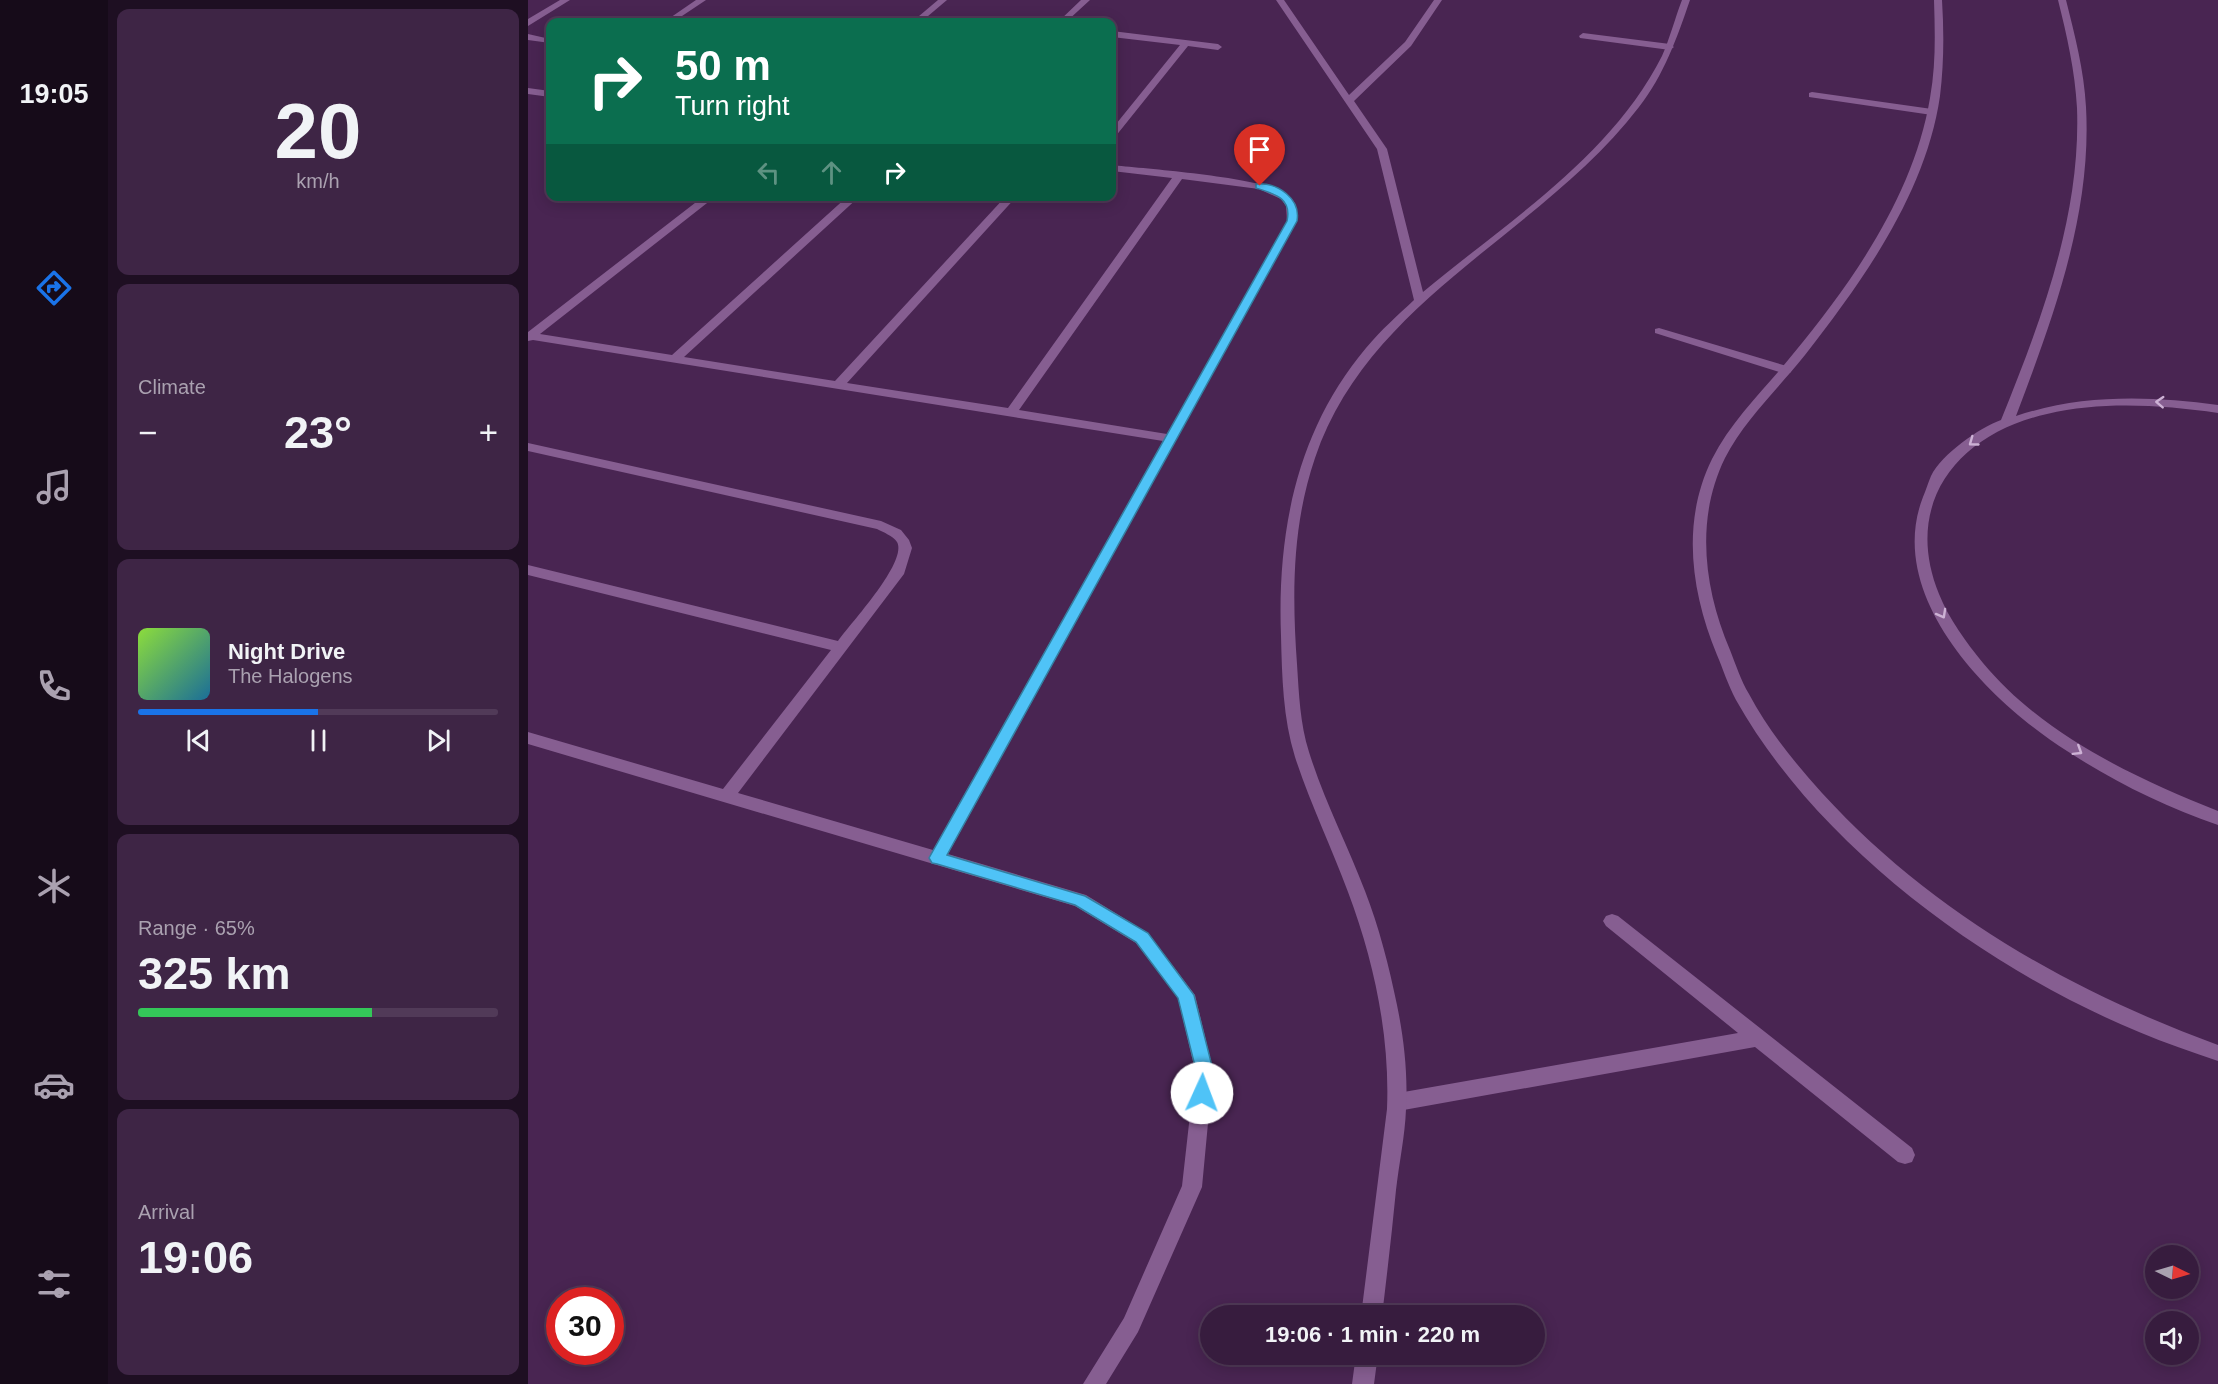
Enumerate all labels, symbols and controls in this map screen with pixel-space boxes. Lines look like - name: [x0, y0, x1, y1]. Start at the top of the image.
- icon: right: [576, 42, 654, 120]
- text: 50 m: [675, 42, 771, 89]
- text: 19:05: [19, 79, 89, 109]
- text: 20: [275, 87, 361, 175]
- text: Turn right: [675, 91, 790, 121]
- pin: [1234, 124, 1285, 186]
- icon: arrive: [1243, 133, 1276, 166]
- icon: left: [752, 156, 785, 189]
- icon: ahead: [815, 156, 848, 189]
- icon: right: [878, 156, 911, 189]
- text: km/h: [296, 170, 340, 192]
- icon: directions: [33, 267, 75, 309]
- text: Climate: [138, 376, 206, 398]
- one-way arrow: [2155, 396, 2164, 409]
- text: 23°: [284, 407, 352, 458]
- text: −: [138, 414, 157, 451]
- text: +: [479, 414, 498, 451]
- one-way arrow: [1968, 434, 1979, 445]
- icon: music: [33, 466, 75, 508]
- one-way arrow: [1935, 608, 1946, 618]
- text: Night Drive: [228, 639, 345, 664]
- icon: phone: [33, 665, 75, 707]
- text: The Halogens: [228, 665, 353, 687]
- icon: previous: [182, 724, 215, 757]
- icon: pause: [302, 724, 335, 757]
- icon: next: [422, 724, 455, 757]
- one-way arrow: [2072, 743, 2082, 755]
- icon: climate: [33, 865, 75, 907]
- text: Range · 65%: [138, 917, 255, 939]
- text: 325 km: [138, 948, 291, 999]
- position arrow: [1170, 1061, 1234, 1125]
- icon: car: [33, 1064, 75, 1106]
- text: Arrival: [138, 1201, 195, 1223]
- text: 19:06: [138, 1232, 253, 1283]
- north arrow: [2145, 1245, 2199, 1299]
- map controls: [2145, 1245, 2199, 1365]
- icon: filters: [33, 1263, 75, 1305]
- speed limit sign: 30: [546, 1287, 624, 1365]
- button: sound: [2145, 1311, 2199, 1365]
- text: 19:06 · 1 min · 220 m: [1265, 1322, 1480, 1347]

